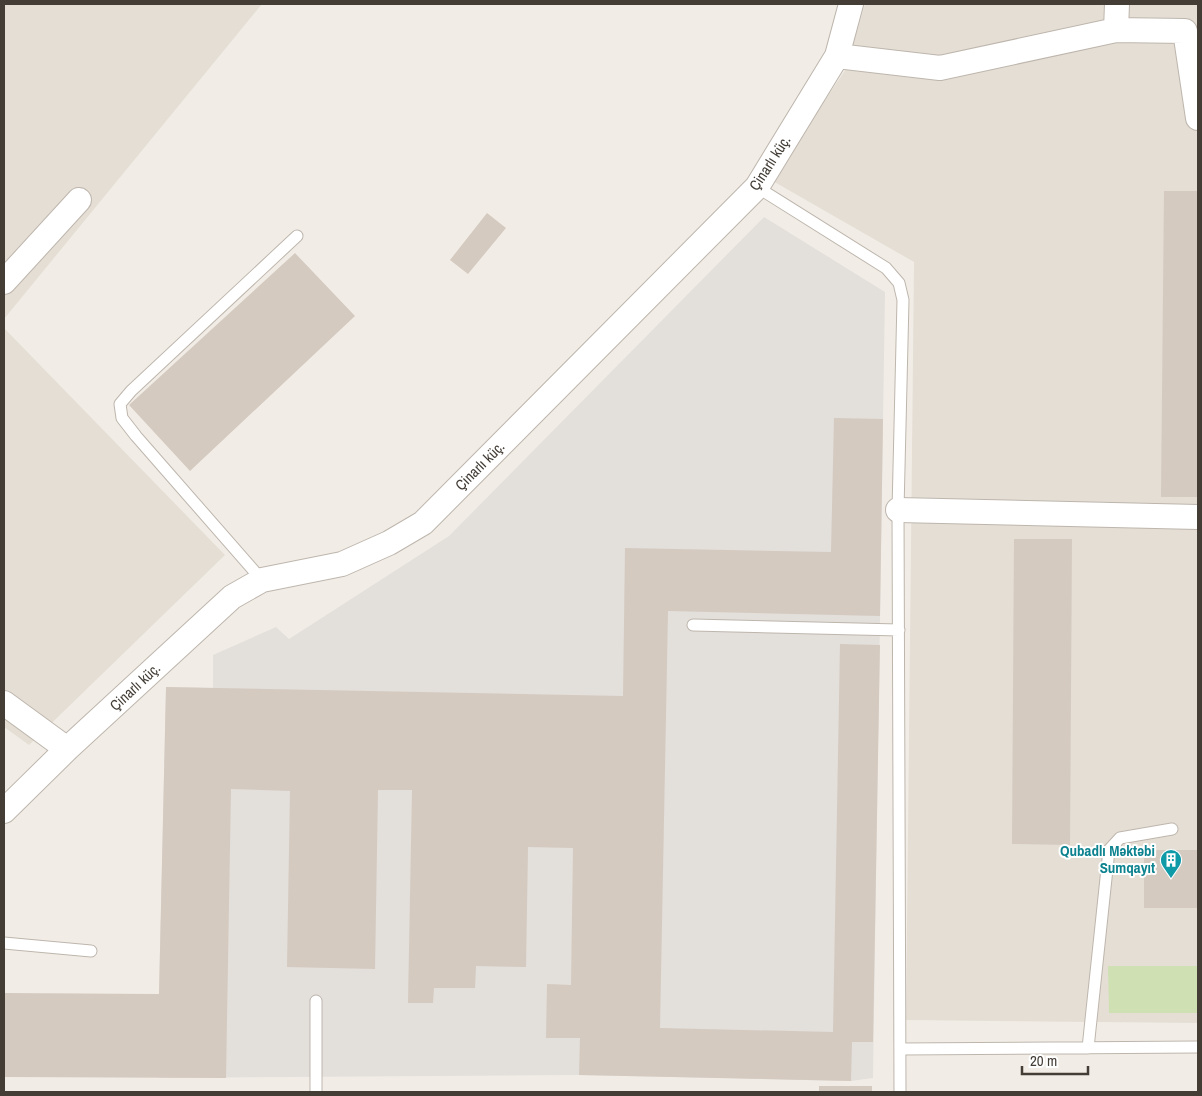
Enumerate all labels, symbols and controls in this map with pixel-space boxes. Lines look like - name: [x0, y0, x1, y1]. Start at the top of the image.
- street label: Çinarlı küç.: [744, 131, 795, 195]
- street label: Çinarlı küç.: [450, 436, 509, 495]
- street label: Çinarlı küç.: [105, 658, 165, 716]
- place label: Qubadlı Məktəbi Sumqayıt: [1060, 840, 1155, 878]
- building icon: Qubadlı Məktəbi Sumqayıt: [1159, 848, 1183, 879]
- scale bar: [1022, 1044, 1088, 1076]
- text: 20 m: [1030, 1050, 1057, 1071]

